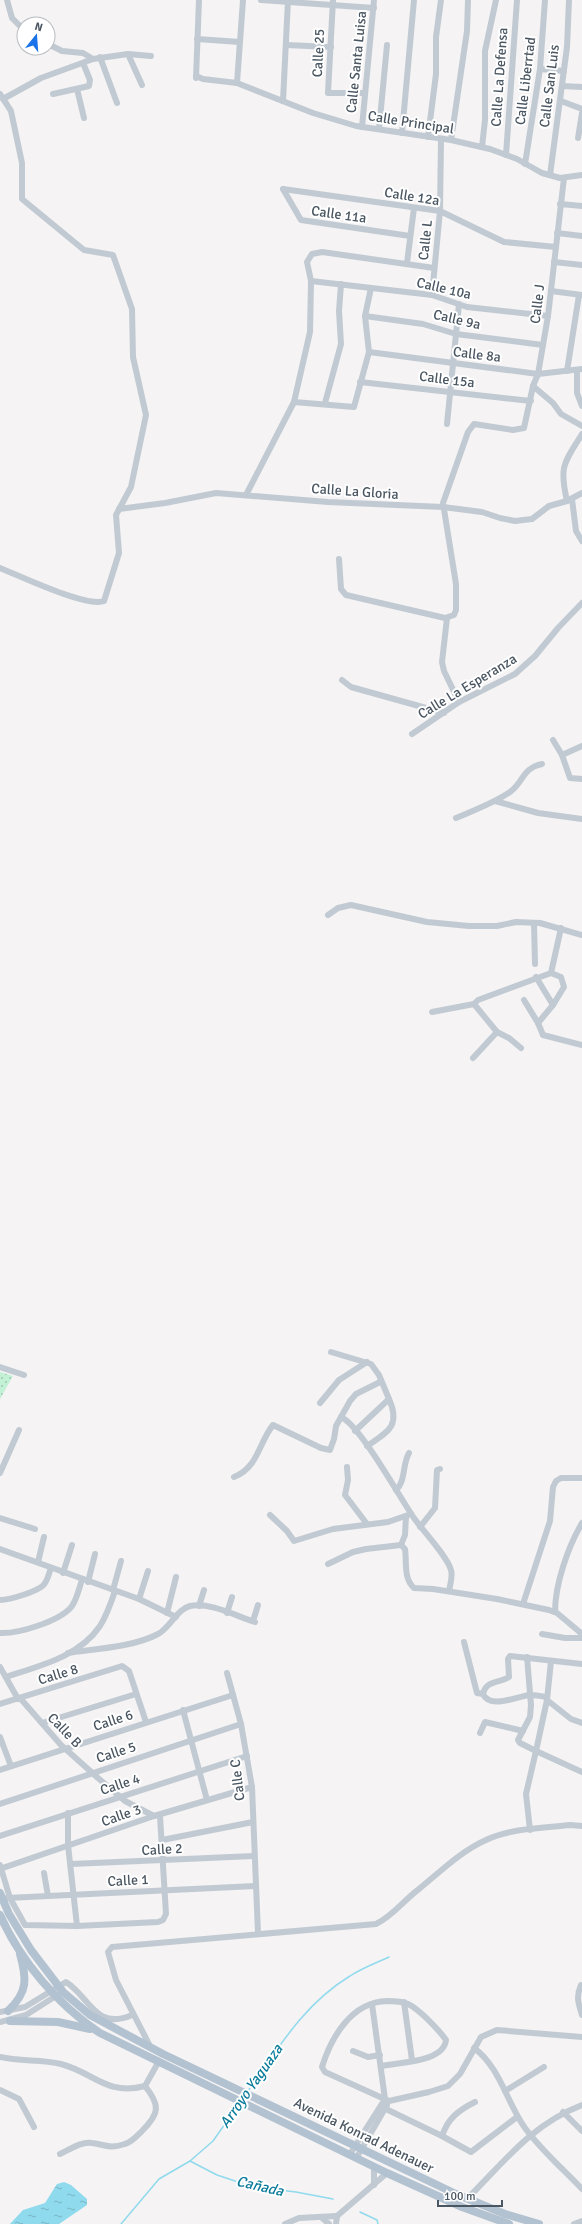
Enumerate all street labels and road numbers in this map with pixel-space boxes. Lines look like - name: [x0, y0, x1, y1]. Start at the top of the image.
- street label: Calle Santa Luisa: [343, 10, 370, 114]
- street label: Calle La Defensa: [488, 27, 511, 127]
- street label: Calle 25: [309, 28, 328, 78]
- street label: Calle Liberrtad: [512, 36, 539, 126]
- street label: Calle San Luis: [536, 44, 563, 129]
- street label: Calle Principal: [367, 107, 455, 138]
- street label: Calle 12a: [383, 184, 441, 209]
- street label: Calle 11a: [310, 202, 368, 227]
- street label: Calle L: [415, 219, 436, 261]
- street label: Calle 10a: [415, 274, 473, 303]
- street label: Calle J: [527, 283, 548, 325]
- street label: Calle 9a: [432, 306, 482, 333]
- street label: Calle 8a: [452, 343, 502, 366]
- street label: Calle 15a: [418, 368, 476, 391]
- street label: Calle La Gloria: [311, 480, 399, 503]
- street label: Calle La Esperanza: [415, 650, 520, 723]
- street label: Calle 8: [36, 1660, 80, 1689]
- street label: Calle 6: [91, 1706, 135, 1735]
- street label: Calle B: [44, 1709, 85, 1751]
- street label: Calle 5: [94, 1738, 138, 1767]
- street label: Calle C: [227, 1758, 248, 1802]
- street label: Calle 4: [98, 1770, 143, 1799]
- street label: Calle 3: [99, 1801, 143, 1830]
- street label: Calle 2: [141, 1840, 183, 1859]
- street label: Calle 1: [107, 1871, 149, 1890]
- street label: Avenida Konrad Adenauer: [291, 2094, 437, 2177]

